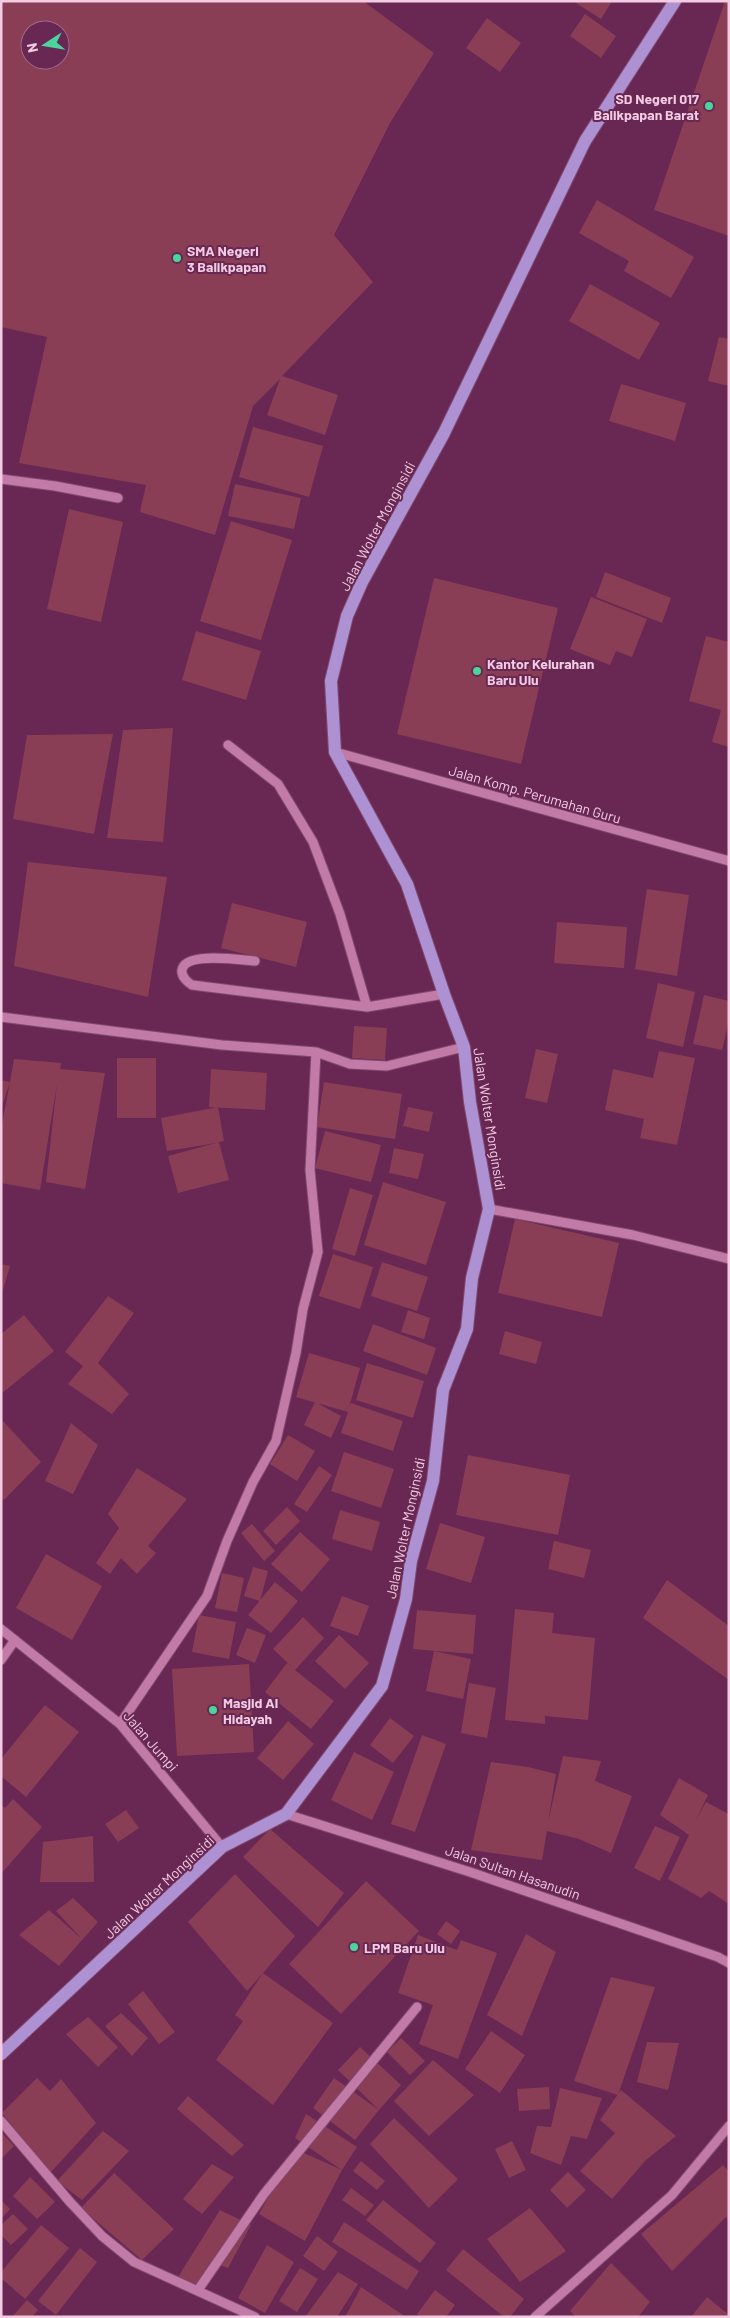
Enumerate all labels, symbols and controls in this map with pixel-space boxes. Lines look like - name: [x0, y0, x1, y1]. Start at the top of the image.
- north arrow: [20, 20, 70, 70]
- text: N: [23, 41, 41, 54]
- place label: SD Negeri 017 Balikpapan Barat: [594, 90, 699, 123]
- marker: SD Negeri 017 Balikpapan Barat: [703, 100, 715, 112]
- place label: SMA Negeri 3 Balikpapan: [187, 242, 266, 275]
- marker: SMA Negeri 3 Balikpapan: [171, 252, 183, 264]
- street label: Jalan Wolter Monginsidi: [336, 458, 418, 594]
- place label: Kantor Kelurahan Baru Ulu: [487, 655, 594, 688]
- marker: Kantor Kelurahan Baru Ulu: [471, 665, 483, 677]
- street label: Jalan Komp. Perumahan Guru: [447, 761, 623, 827]
- street label: Jalan Wolter Monginsidi: [470, 1047, 510, 1191]
- street label: Jalan Wolter Monginsidi: [382, 1456, 428, 1600]
- place label: Masjid Al Hidayah: [223, 1694, 278, 1727]
- marker: Masjid Al Hidayah: [207, 1704, 219, 1716]
- street label: Jalan Jumpi: [120, 1707, 182, 1775]
- street label: Jalan Wolter Monginsidi: [101, 1832, 217, 1942]
- street label: Jalan Sultan Hasanudin: [443, 1841, 583, 1903]
- place label: LPM Baru Ulu: [364, 1939, 445, 1956]
- marker: LPM Baru Ulu: [348, 1941, 360, 1953]

